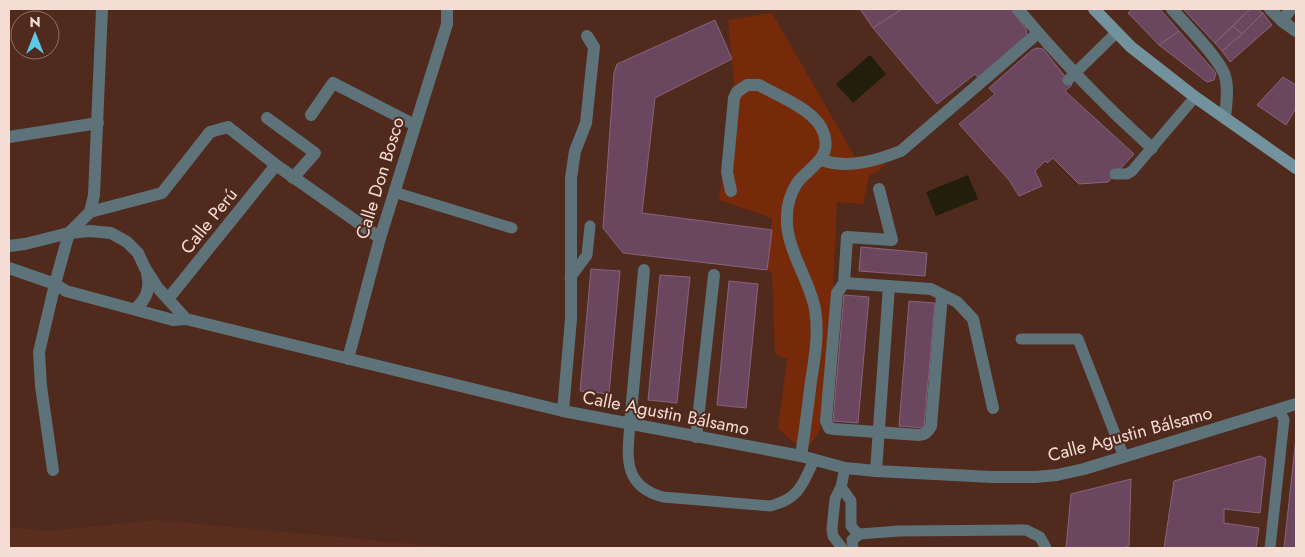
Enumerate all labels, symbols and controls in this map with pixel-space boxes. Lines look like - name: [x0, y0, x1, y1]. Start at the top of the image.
- north arrow: [10, 10, 60, 60]
- text: N: [29, 12, 41, 32]
- street label: Calle Don Bosco: [349, 114, 411, 242]
- street label: Calle Perú: [174, 182, 244, 260]
- street label: Calle Agustin Bálsamo: [580, 384, 752, 442]
- street label: Calle Agustin Bálsamo: [1045, 399, 1215, 468]

